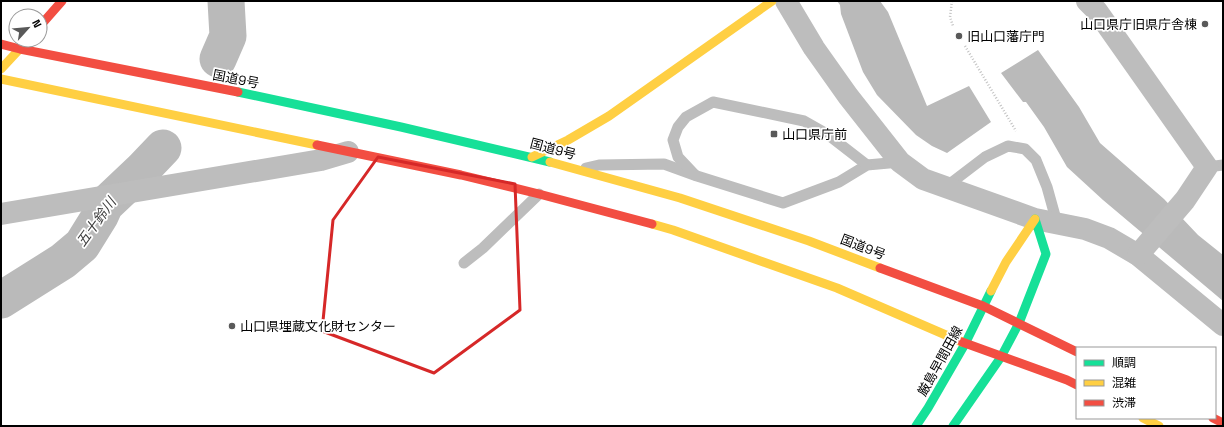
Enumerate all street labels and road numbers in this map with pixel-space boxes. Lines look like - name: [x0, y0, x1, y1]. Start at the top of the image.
- street label: 国道9号: [211, 66, 261, 92]
- street label: 国道9号: [528, 135, 578, 163]
- street label: 国道9号: [838, 231, 888, 263]
- street label: 厳島早間田線: [914, 323, 966, 399]

